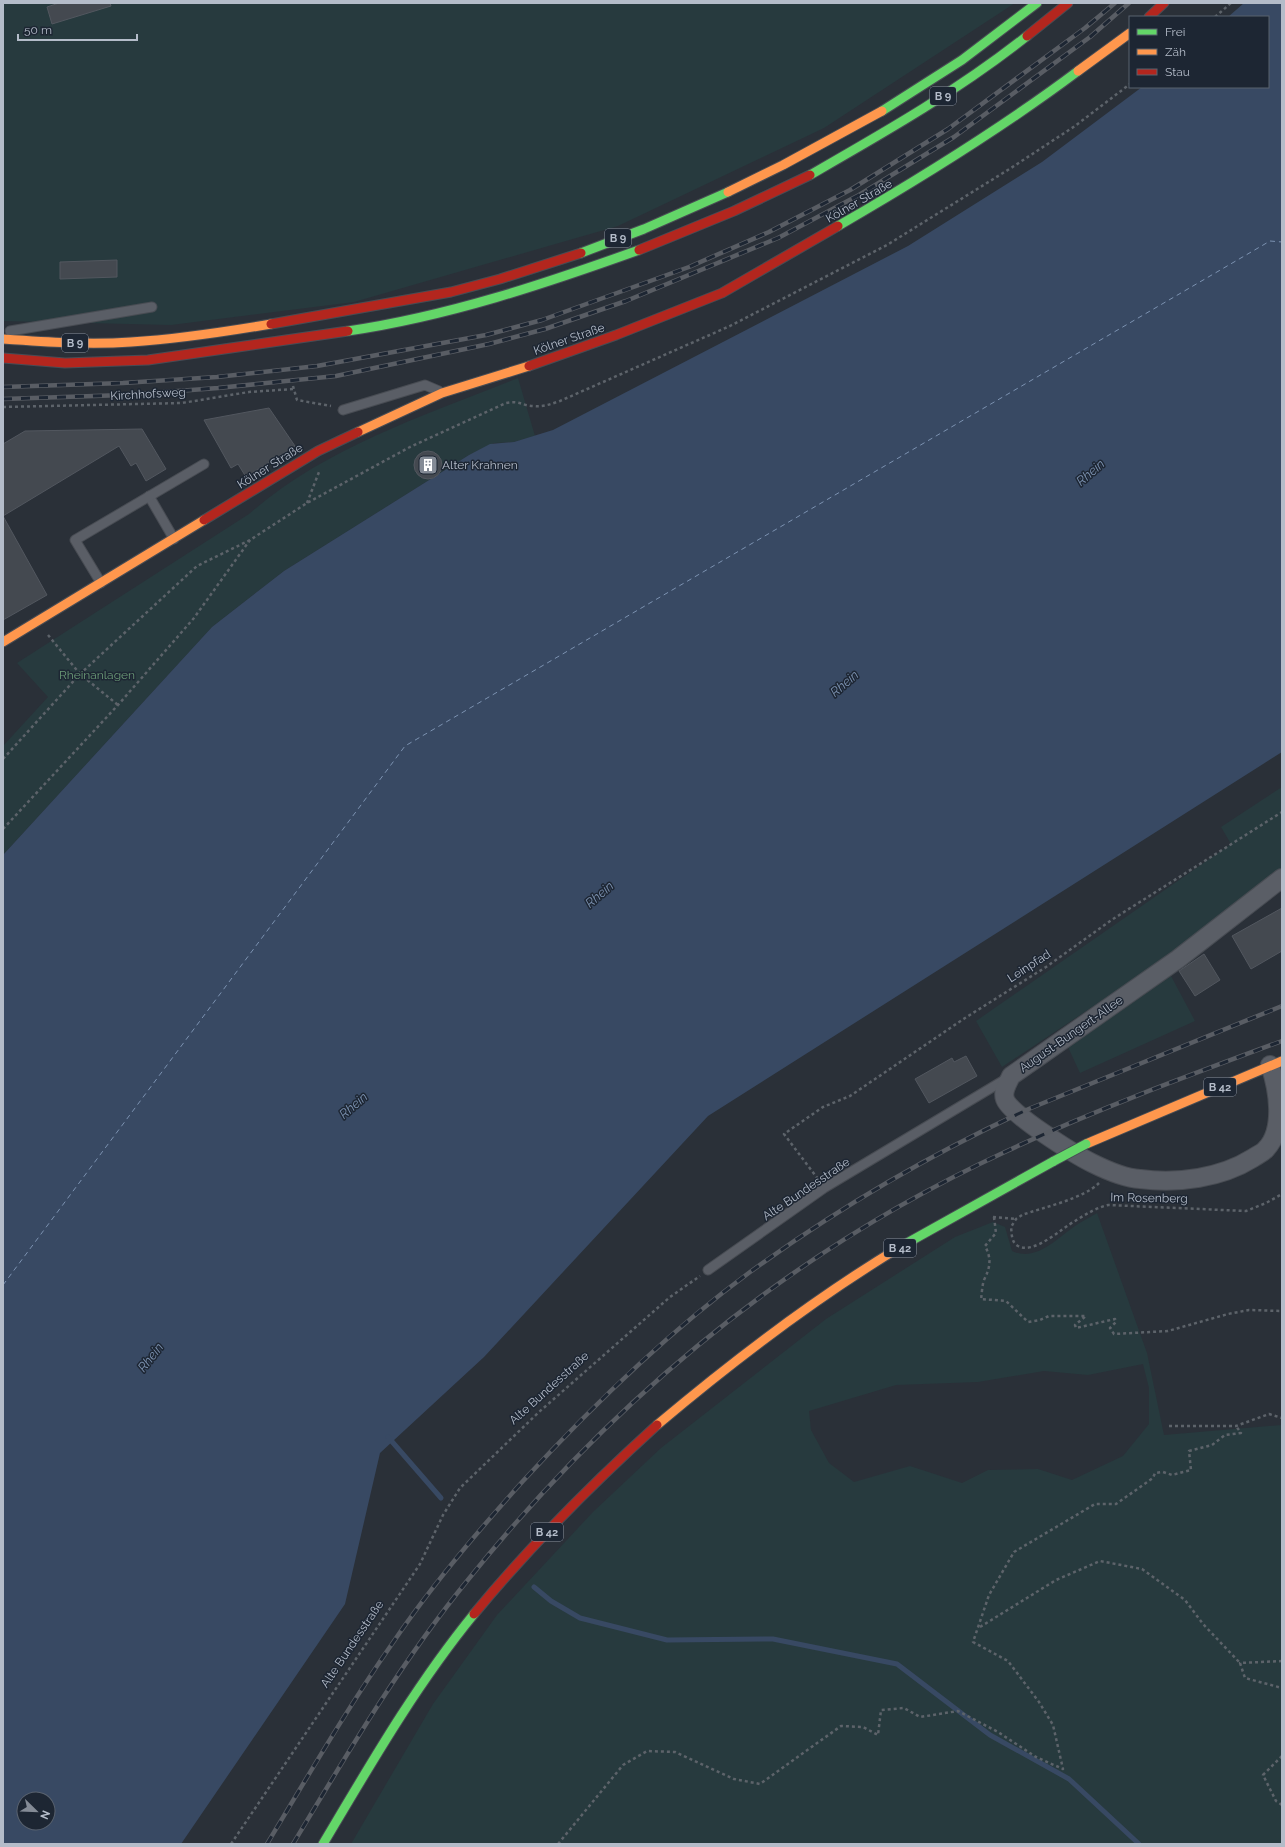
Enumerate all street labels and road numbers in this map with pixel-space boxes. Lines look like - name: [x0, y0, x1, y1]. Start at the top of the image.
- road number: B 9: [930, 87, 956, 105]
- street label: Kölner Straße: [823, 176, 895, 226]
- road number: B 9: [605, 229, 631, 247]
- street label: Kölner Straße: [532, 320, 606, 358]
- road number: B 9: [62, 334, 88, 352]
- street label: Kirchhofsweg: [110, 385, 186, 403]
- street label: Kölner Straße: [235, 440, 305, 492]
- street label: Leinpfad: [1005, 947, 1053, 985]
- street label: August-Bungert-Allee: [1017, 993, 1125, 1075]
- road number: B 42: [1204, 1078, 1236, 1096]
- street label: Alte Bundesstraße: [760, 1155, 852, 1223]
- street label: Im Rosenberg: [1110, 1190, 1188, 1206]
- road number: B 42: [884, 1239, 916, 1257]
- street label: Alte Bundesstraße: [506, 1349, 592, 1427]
- road number: B 42: [531, 1523, 563, 1541]
- street label: Alte Bundesstraße: [318, 1598, 386, 1690]

